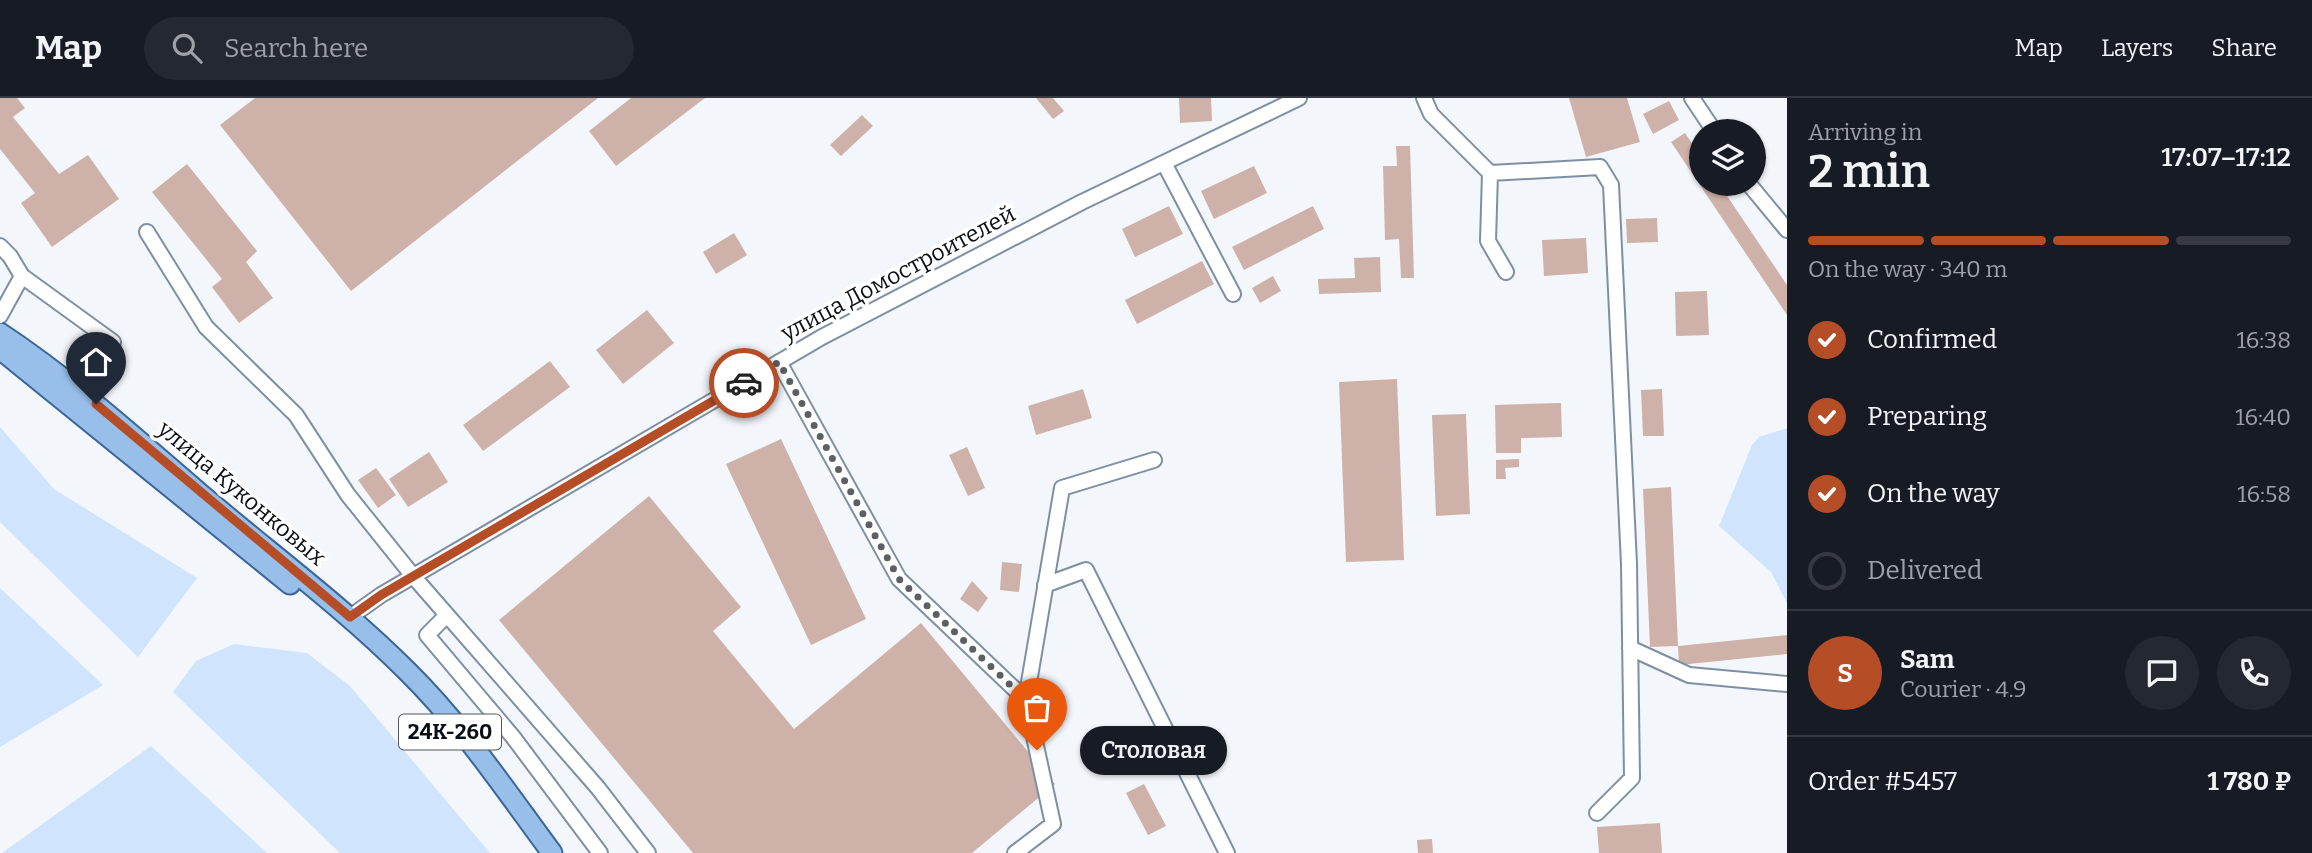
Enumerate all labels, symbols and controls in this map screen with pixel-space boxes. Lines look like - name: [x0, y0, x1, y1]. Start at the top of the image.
- search box: [144, 17, 634, 80]
- text: Map: [35, 28, 102, 68]
- icon: search: [168, 29, 206, 67]
- text: Search here: [224, 33, 368, 64]
- text: Map: [2015, 34, 2063, 62]
- text: Layers: [2101, 34, 2173, 62]
- text: Share: [2211, 34, 2277, 62]
- text: Arriving in: [1808, 118, 1922, 146]
- map controls: [1689, 119, 1766, 196]
- button: layers: [1689, 119, 1766, 196]
- text: 17:07–17:12: [2161, 142, 2291, 173]
- text: 2 min: [1808, 144, 1930, 199]
- street label: улица Домостроителей: [775, 199, 1020, 347]
- text: On the way · 340 m: [1808, 255, 2007, 283]
- icon: check: [1808, 321, 1846, 359]
- text: Confirmed: [1867, 324, 1997, 355]
- text: 16:38: [2236, 326, 2291, 354]
- pin: [66, 332, 126, 404]
- icon: home: [77, 343, 115, 381]
- courier: [709, 348, 779, 418]
- icon: car: [725, 364, 763, 402]
- icon: check: [1808, 398, 1846, 436]
- text: Preparing: [1867, 401, 1987, 432]
- text: 16:40: [2235, 403, 2291, 431]
- street label: улица Куконковых: [152, 414, 332, 572]
- icon: check: [1808, 475, 1846, 513]
- text: On the way: [1867, 478, 2000, 509]
- text: 16:58: [2237, 480, 2291, 508]
- text: Delivered: [1867, 555, 1982, 586]
- button: chat: [2125, 636, 2199, 710]
- button: phone: [2217, 636, 2291, 710]
- text: Sam: [1900, 644, 1955, 675]
- text: S: [1837, 658, 1853, 689]
- text: Courier · 4.9: [1900, 675, 2027, 703]
- pin: [1007, 678, 1067, 750]
- icon: bag: [1018, 689, 1056, 727]
- road number: 24К-260: [399, 714, 501, 750]
- callout: Столовая: [1079, 726, 1226, 774]
- text: Столовая: [1101, 736, 1206, 764]
- text: Order #5457: [1808, 766, 1957, 797]
- text: 1 780 ₽: [2208, 766, 2291, 797]

